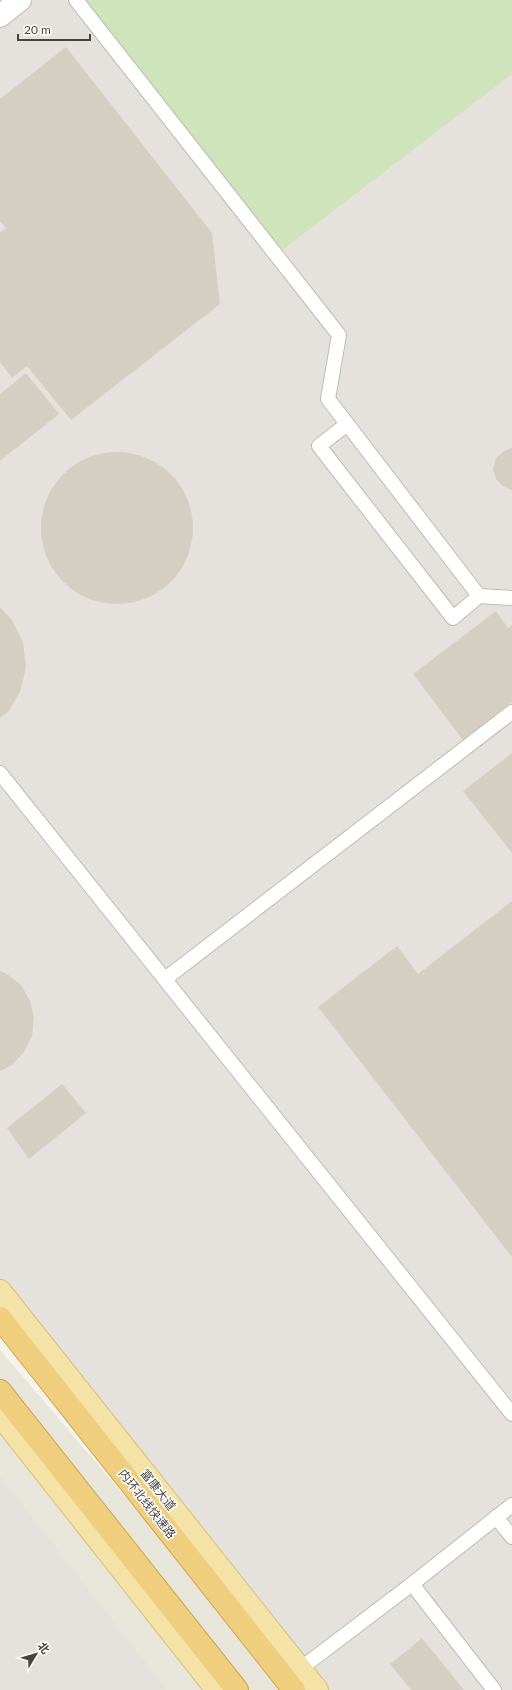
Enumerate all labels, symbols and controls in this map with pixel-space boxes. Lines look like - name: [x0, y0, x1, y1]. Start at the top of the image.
- scale bar: [18, 16, 90, 42]
- text: 20 m: [24, 22, 51, 37]
- street label: 内环北线快速路: [116, 1466, 179, 1541]
- street label: 富康大道: [138, 1466, 179, 1513]
- north arrow: [16, 1634, 56, 1674]
- text: 北: [36, 1639, 53, 1656]

